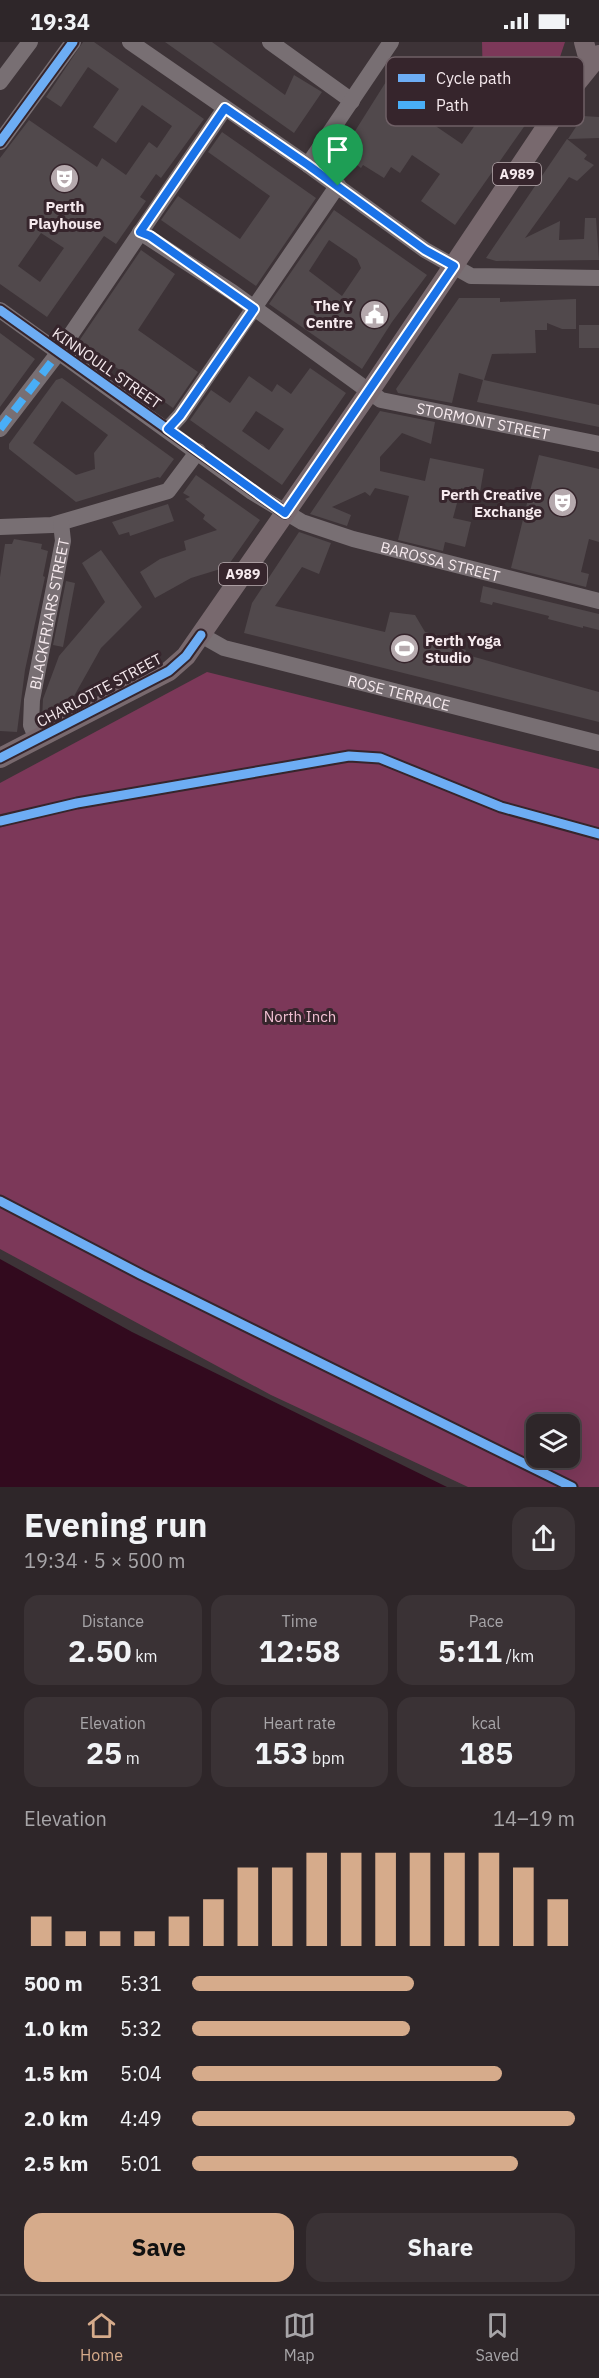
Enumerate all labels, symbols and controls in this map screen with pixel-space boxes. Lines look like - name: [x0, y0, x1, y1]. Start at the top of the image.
- text: 19:34: [30, 7, 90, 36]
- legend: [386, 57, 584, 126]
- text: Cycle path: [436, 68, 511, 88]
- text: Path: [436, 95, 469, 115]
- pin: [312, 124, 363, 186]
- icon: arrive: [321, 133, 354, 166]
- theatre icon: Perth Playhouse: [49, 163, 81, 195]
- road number: A989: [493, 163, 541, 185]
- place label: Perth Playhouse: [28, 197, 102, 233]
- place label: The Y Centre: [306, 296, 353, 332]
- public building icon: The Y Centre: [358, 298, 390, 330]
- street label: KINNOULL STREET: [49, 323, 166, 413]
- street label: STORMONT STREET: [415, 398, 552, 443]
- place label: Perth Creative Exchange: [441, 485, 542, 521]
- theatre icon: Perth Creative Exchange: [547, 487, 579, 519]
- street label: BLACKFRIARS STREET: [25, 536, 73, 691]
- street label: BAROSSA STREET: [379, 537, 503, 585]
- road number: A989: [219, 563, 267, 585]
- place label: Perth Yoga Studio: [425, 631, 502, 667]
- sports icon: Perth Yoga Studio: [388, 633, 420, 665]
- street label: CHARLOTTE STREET: [33, 649, 165, 731]
- street label: ROSE TERRACE: [346, 670, 452, 714]
- park label: North Inch: [264, 1007, 336, 1026]
- map controls: [526, 1414, 580, 1468]
- button: layers: [526, 1414, 580, 1468]
- text: Evening run: [24, 1503, 208, 1546]
- button: share: [512, 1507, 575, 1570]
- text: 19:34 · 5 × 500 m: [24, 1547, 185, 1574]
- text: Distance: [82, 1611, 144, 1631]
- text: Time: [282, 1611, 317, 1631]
- text: Pace: [469, 1611, 504, 1631]
- text: 2.50: [68, 1631, 131, 1670]
- text: 12:58: [259, 1631, 340, 1670]
- text: 5:11: [438, 1631, 502, 1670]
- text: km: [131, 1646, 158, 1666]
- text: /km: [502, 1646, 534, 1666]
- text: Elevation: [80, 1713, 146, 1733]
- text: Heart rate: [263, 1713, 336, 1733]
- text: kcal: [472, 1713, 501, 1733]
- text: 25: [86, 1733, 122, 1772]
- text: 153: [254, 1733, 308, 1772]
- text: 185: [459, 1733, 513, 1772]
- text: m: [122, 1748, 140, 1768]
- text: bpm: [308, 1748, 345, 1768]
- text: Elevation: [24, 1805, 107, 1832]
- text: 14–19 m: [493, 1805, 575, 1832]
- text: 500 m: [24, 1970, 83, 1997]
- text: 5:31: [120, 1970, 162, 1997]
- text: 1.0 km: [24, 2015, 88, 2042]
- text: 5:32: [120, 2015, 162, 2042]
- text: 1.5 km: [24, 2060, 88, 2087]
- text: 5:04: [120, 2060, 162, 2087]
- text: 2.0 km: [24, 2105, 88, 2132]
- text: 4:49: [120, 2105, 162, 2132]
- text: 2.5 km: [24, 2150, 88, 2177]
- text: 5:01: [120, 2150, 162, 2177]
- button: Save: [24, 2213, 294, 2282]
- button: Share: [306, 2213, 575, 2282]
- tab: Home: [80, 2309, 123, 2365]
- tab: Map: [283, 2309, 316, 2365]
- tab: Saved: [476, 2309, 519, 2365]

